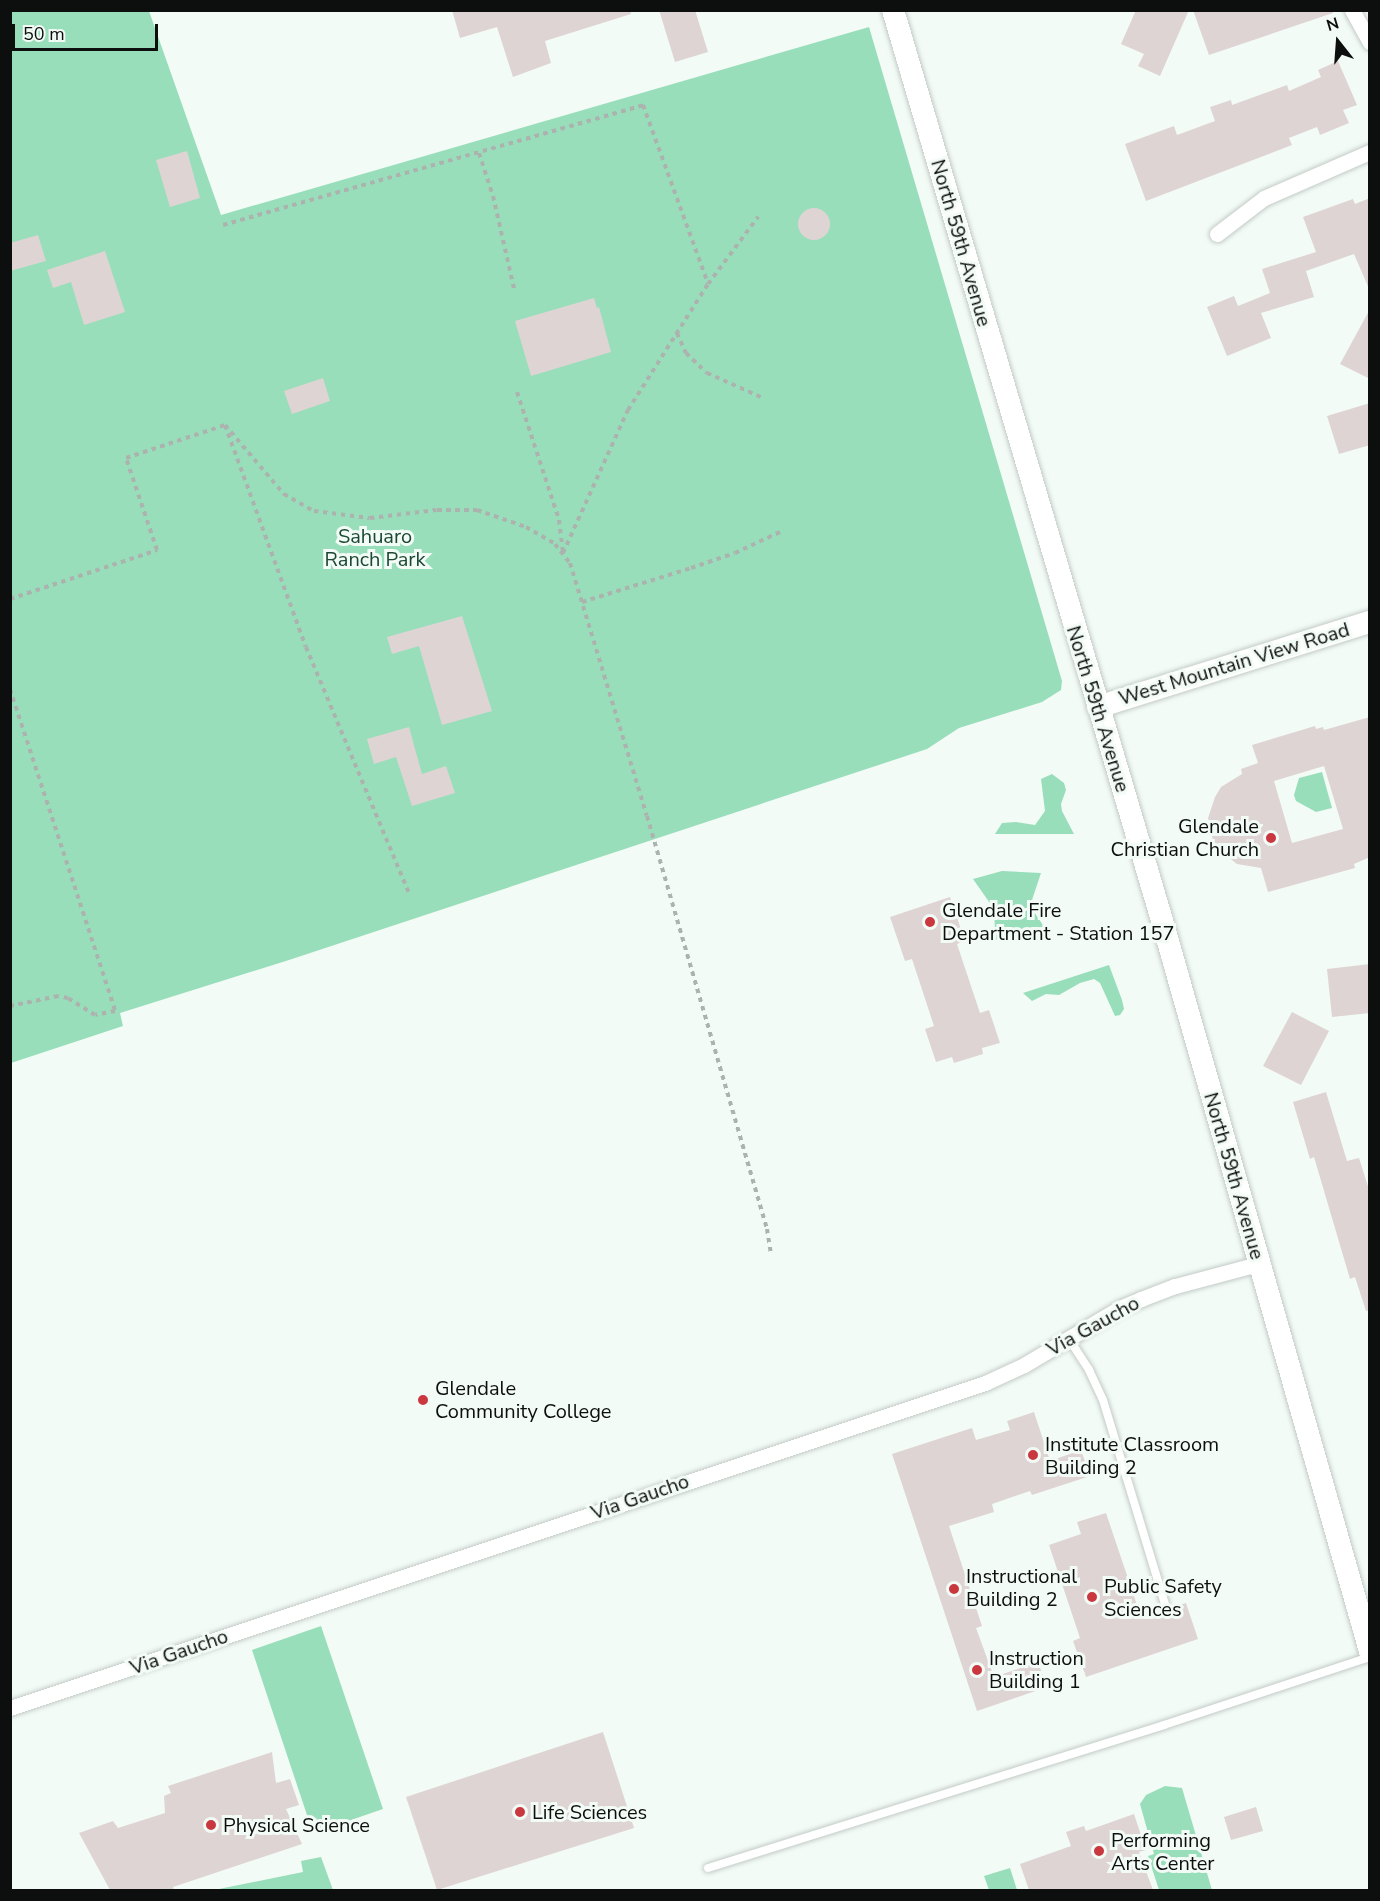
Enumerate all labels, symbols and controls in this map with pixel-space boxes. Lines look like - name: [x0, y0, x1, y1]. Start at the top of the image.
- scale bar: [15, 12, 160, 50]
- north arrow: [1308, 12, 1368, 72]
- text: N: [1324, 13, 1342, 37]
- text: 50 m: [23, 22, 65, 46]
- street label: North 59th Avenue: [926, 157, 996, 329]
- park label: Sahuaro Ranch Park: [324, 524, 426, 571]
- street label: West Mountain View Road: [1116, 617, 1352, 711]
- street label: North 59th Avenue: [1061, 623, 1135, 795]
- place label: Glendale Christian Church: [1110, 814, 1259, 861]
- marker: Glendale Christian Church: [1264, 831, 1278, 845]
- place label: Glendale Fire Department - Station 157: [942, 898, 1174, 945]
- marker: Glendale Fire Department - Station 157: [923, 915, 937, 929]
- street label: North 59th Avenue: [1199, 1090, 1269, 1262]
- street label: Via Gaucho: [1042, 1291, 1144, 1361]
- place label: Glendale Community College: [435, 1376, 612, 1423]
- marker: Glendale Community College: [416, 1393, 430, 1407]
- place label: Institute Classroom Building 2: [1045, 1432, 1219, 1479]
- marker: Institute Classroom Building 2: [1026, 1448, 1040, 1462]
- street label: Via Gaucho: [588, 1469, 692, 1525]
- place label: Instructional Building 2: [966, 1565, 1077, 1612]
- place label: Public Safety Sciences: [1104, 1574, 1222, 1621]
- marker: Instructional Building 2: [947, 1582, 961, 1596]
- marker: Public Safety Sciences: [1085, 1590, 1099, 1604]
- street label: Via Gaucho: [127, 1624, 231, 1680]
- place label: Instruction Building 1: [989, 1646, 1084, 1693]
- marker: Instruction Building 1: [970, 1663, 984, 1677]
- place label: Life Sciences: [532, 1800, 647, 1824]
- marker: Life Sciences: [513, 1805, 527, 1819]
- place label: Physical Science: [223, 1813, 370, 1837]
- marker: Physical Science: [204, 1818, 218, 1832]
- place label: Performing Arts Center: [1111, 1828, 1214, 1875]
- marker: Performing Arts Center: [1092, 1844, 1106, 1858]

